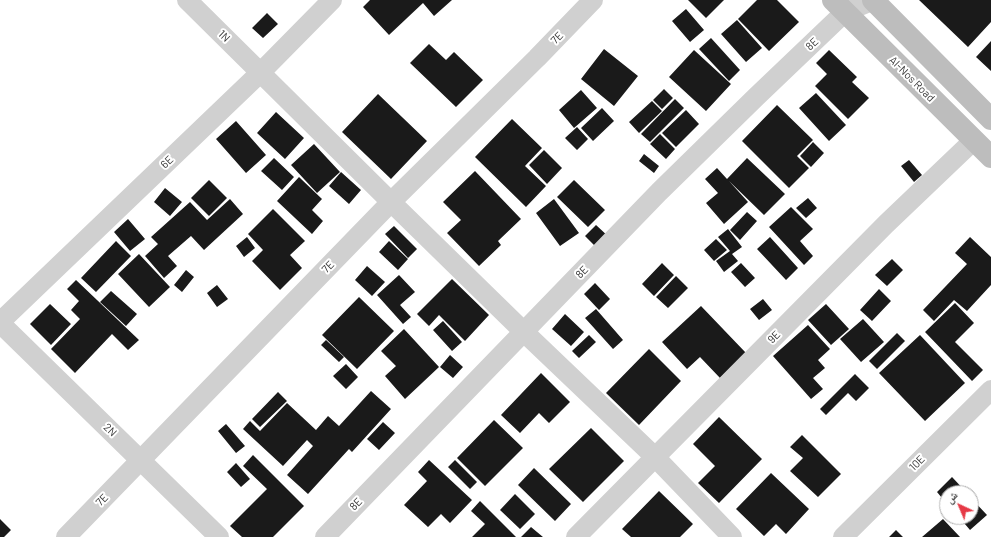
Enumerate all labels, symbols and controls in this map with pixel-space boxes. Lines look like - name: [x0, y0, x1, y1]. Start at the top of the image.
- street label: 1N: [215, 27, 233, 45]
- street label: 7E: [548, 29, 566, 47]
- street label: 8E: [803, 35, 821, 53]
- street label: Al-Nos Road: [887, 54, 937, 104]
- street label: 6E: [158, 153, 176, 171]
- street label: 7E: [319, 258, 337, 276]
- street label: 8E: [573, 263, 591, 281]
- street label: 9E: [765, 328, 783, 346]
- street label: 2N: [101, 421, 119, 439]
- street label: 10E: [906, 452, 928, 474]
- north arrow: [939, 485, 979, 525]
- text: ش: [942, 488, 960, 505]
- street label: 7E: [93, 491, 111, 509]
- street label: 8E: [347, 495, 365, 513]

